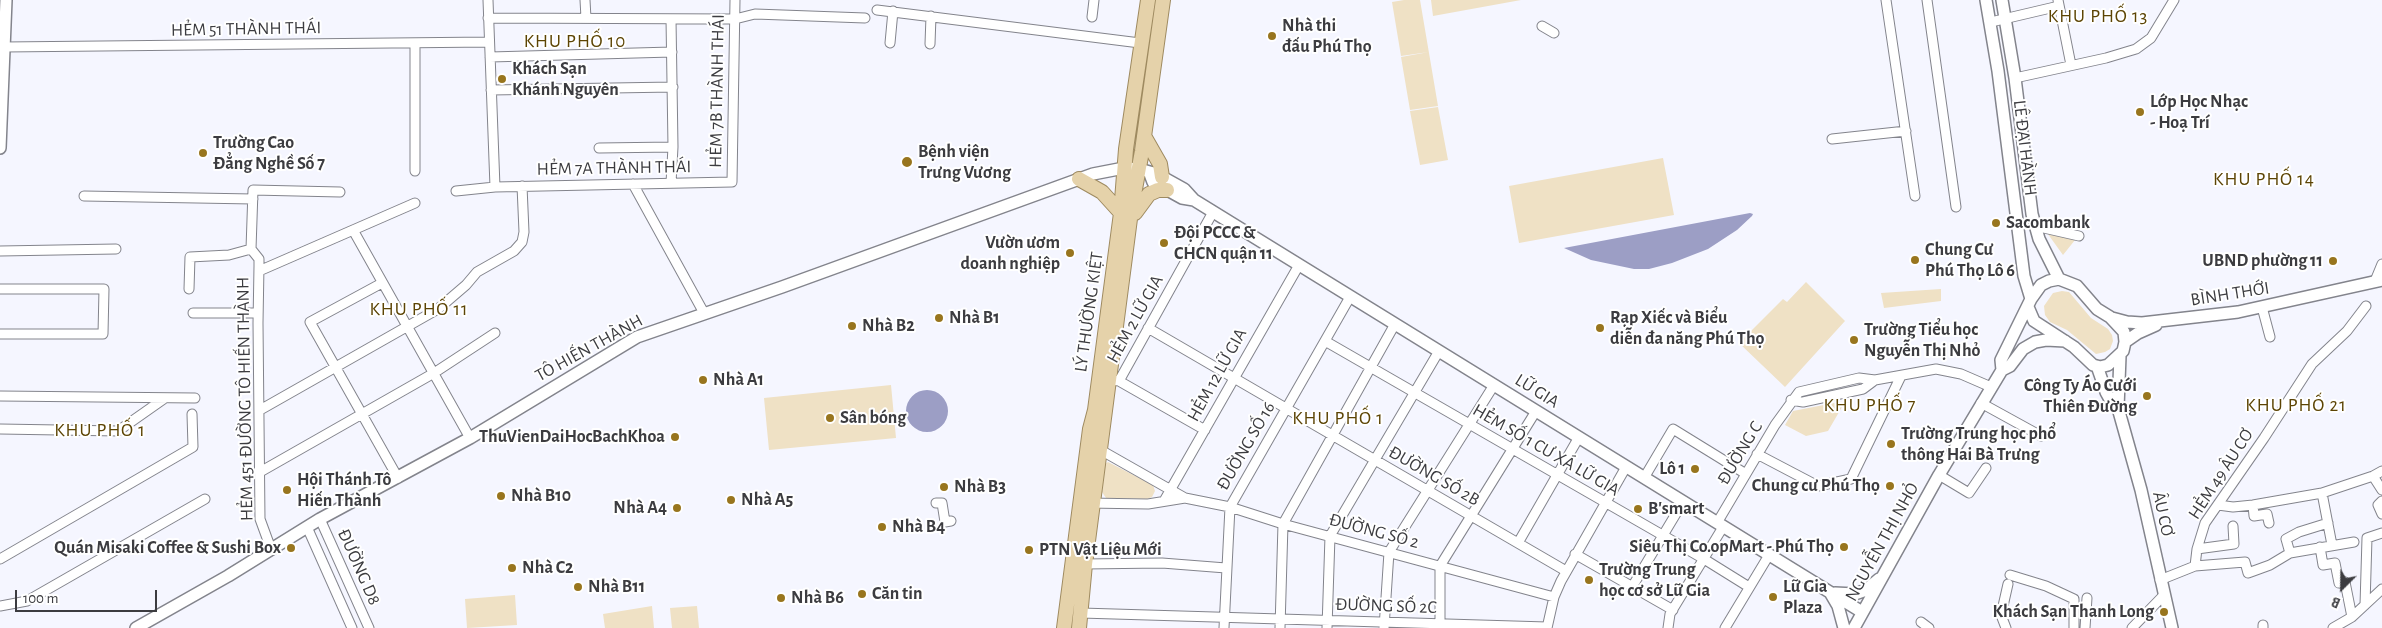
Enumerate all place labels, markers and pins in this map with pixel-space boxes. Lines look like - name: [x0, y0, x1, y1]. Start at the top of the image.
- place label: Nhà thi đấu Phú Thọ: [1282, 15, 1372, 58]
- marker: Nhà thi đấu Phú Thọ: [1266, 30, 1278, 42]
- place label: Khách Sạn Khánh Nguyên: [512, 58, 619, 100]
- marker: Khách Sạn Khánh Nguyên: [496, 73, 508, 85]
- place label: Lớp Học Nhạc - Hoạ Trí: [2150, 91, 2248, 134]
- marker: Lớp Học Nhạc - Hoạ Trí: [2134, 106, 2146, 118]
- place label: Trường Cao Đẳng Nghề Số 7: [213, 132, 325, 174]
- place label: Bệnh viện Trưng Vương: [918, 141, 1011, 183]
- marker: Trường Cao Đẳng Nghề Số 7: [197, 147, 209, 159]
- marker: Bệnh viện Trưng Vương: [900, 155, 914, 169]
- place label: Sacombank: [2006, 212, 2090, 234]
- marker: Sacombank: [1990, 217, 2002, 229]
- place label: Đội PCCC & CHCN quận 11: [1174, 222, 1273, 264]
- place label: Vườn ươm doanh nghiệp: [961, 232, 1060, 274]
- marker: Đội PCCC & CHCN quận 11: [1158, 237, 1170, 249]
- place label: Chung Cư Phú Thọ Lô 6: [1925, 239, 2015, 282]
- marker: Vườn ươm doanh nghiệp: [1064, 247, 1076, 259]
- place label: UBND phường 11: [2202, 250, 2323, 272]
- marker: Chung Cư Phú Thọ Lô 6: [1909, 254, 1921, 266]
- marker: UBND phường 11: [2327, 255, 2339, 267]
- place label: Nhà B1: [949, 307, 1000, 329]
- place label: Rạp Xiếc và Biểu diễn đa năng Phú Thọ: [1610, 307, 1764, 350]
- marker: Nhà B1: [933, 312, 945, 324]
- place label: Nhà B2: [862, 315, 915, 337]
- place label: Trường Tiểu học Nguyễn Thị Nhỏ: [1864, 319, 1980, 362]
- marker: Nhà B2: [846, 320, 858, 332]
- marker: Rạp Xiếc và Biểu diễn đa năng Phú Thọ: [1594, 322, 1606, 334]
- marker: Trường Tiểu học Nguyễn Thị Nhỏ: [1848, 334, 1860, 346]
- place label: Nhà A1: [713, 369, 764, 391]
- marker: Nhà A1: [697, 374, 709, 386]
- place label: Công Ty Áo Cưới Thiên Đường: [2024, 375, 2137, 418]
- marker: Công Ty Áo Cưới Thiên Đường: [2141, 390, 2153, 402]
- place label: Sân bóng: [840, 407, 906, 429]
- marker: Sân bóng: [824, 412, 836, 424]
- place label: Trường Trung học phổ thông Hai Bà Trưng: [1901, 423, 2056, 466]
- place label: ThuVienDaiHocBachKhoa: [479, 426, 665, 448]
- marker: ThuVienDaiHocBachKhoa: [669, 431, 681, 443]
- marker: Trường Trung học phổ thông Hai Bà Trưng: [1885, 438, 1897, 450]
- place label: Lô 1: [1659, 458, 1685, 480]
- marker: Lô 1: [1689, 463, 1701, 475]
- place label: Hội Thánh Tô Hiến Thành: [297, 469, 391, 512]
- place label: Chung cư Phú Thọ: [1752, 475, 1880, 497]
- place label: Nhà B3: [954, 476, 1006, 498]
- marker: Chung cư Phú Thọ: [1884, 480, 1896, 492]
- marker: Nhà B3: [938, 481, 950, 493]
- marker: Hội Thánh Tô Hiến Thành: [281, 484, 293, 496]
- place label: Nhà B10: [511, 485, 571, 507]
- place label: Nhà A5: [741, 489, 793, 511]
- marker: Nhà B10: [495, 490, 507, 502]
- marker: Nhà A5: [725, 494, 737, 506]
- place label: Nhà A4: [613, 497, 667, 519]
- place label: B'smart: [1648, 498, 1704, 520]
- marker: Nhà A4: [671, 502, 683, 514]
- marker: B'smart: [1632, 503, 1644, 515]
- place label: Nhà B4: [892, 516, 945, 538]
- marker: Nhà B4: [876, 521, 888, 533]
- place label: Siêu Thị Co.opMart - Phú Thọ: [1629, 536, 1834, 558]
- place label: Quán Misaki Coffee & Sushi Box: [54, 537, 281, 559]
- place label: PTN Vật Liệu Mới: [1039, 539, 1162, 561]
- marker: Siêu Thị Co.opMart - Phú Thọ: [1838, 541, 1850, 553]
- marker: Quán Misaki Coffee & Sushi Box: [285, 542, 297, 554]
- marker: PTN Vật Liệu Mới: [1023, 544, 1035, 556]
- place label: Nhà C2: [522, 557, 574, 579]
- place label: Trường Trung học cơ sở Lữ Gia: [1599, 559, 1710, 602]
- marker: Nhà C2: [506, 562, 518, 574]
- marker: Trường Trung học cơ sở Lữ Gia: [1583, 574, 1595, 586]
- place label: Nhà B11: [588, 576, 645, 598]
- place label: Lữ Gia Plaza: [1783, 576, 1828, 618]
- marker: Nhà B11: [572, 581, 584, 593]
- place label: Căn tin: [872, 583, 922, 605]
- place label: Nhà B6: [791, 587, 844, 609]
- marker: Căn tin: [856, 588, 868, 600]
- marker: Lữ Gia Plaza: [1767, 591, 1779, 603]
- marker: Nhà B6: [775, 592, 787, 604]
- place label: Khách Sạn Thanh Long: [1993, 601, 2154, 623]
- marker: Khách Sạn Thanh Long: [2158, 606, 2170, 618]

